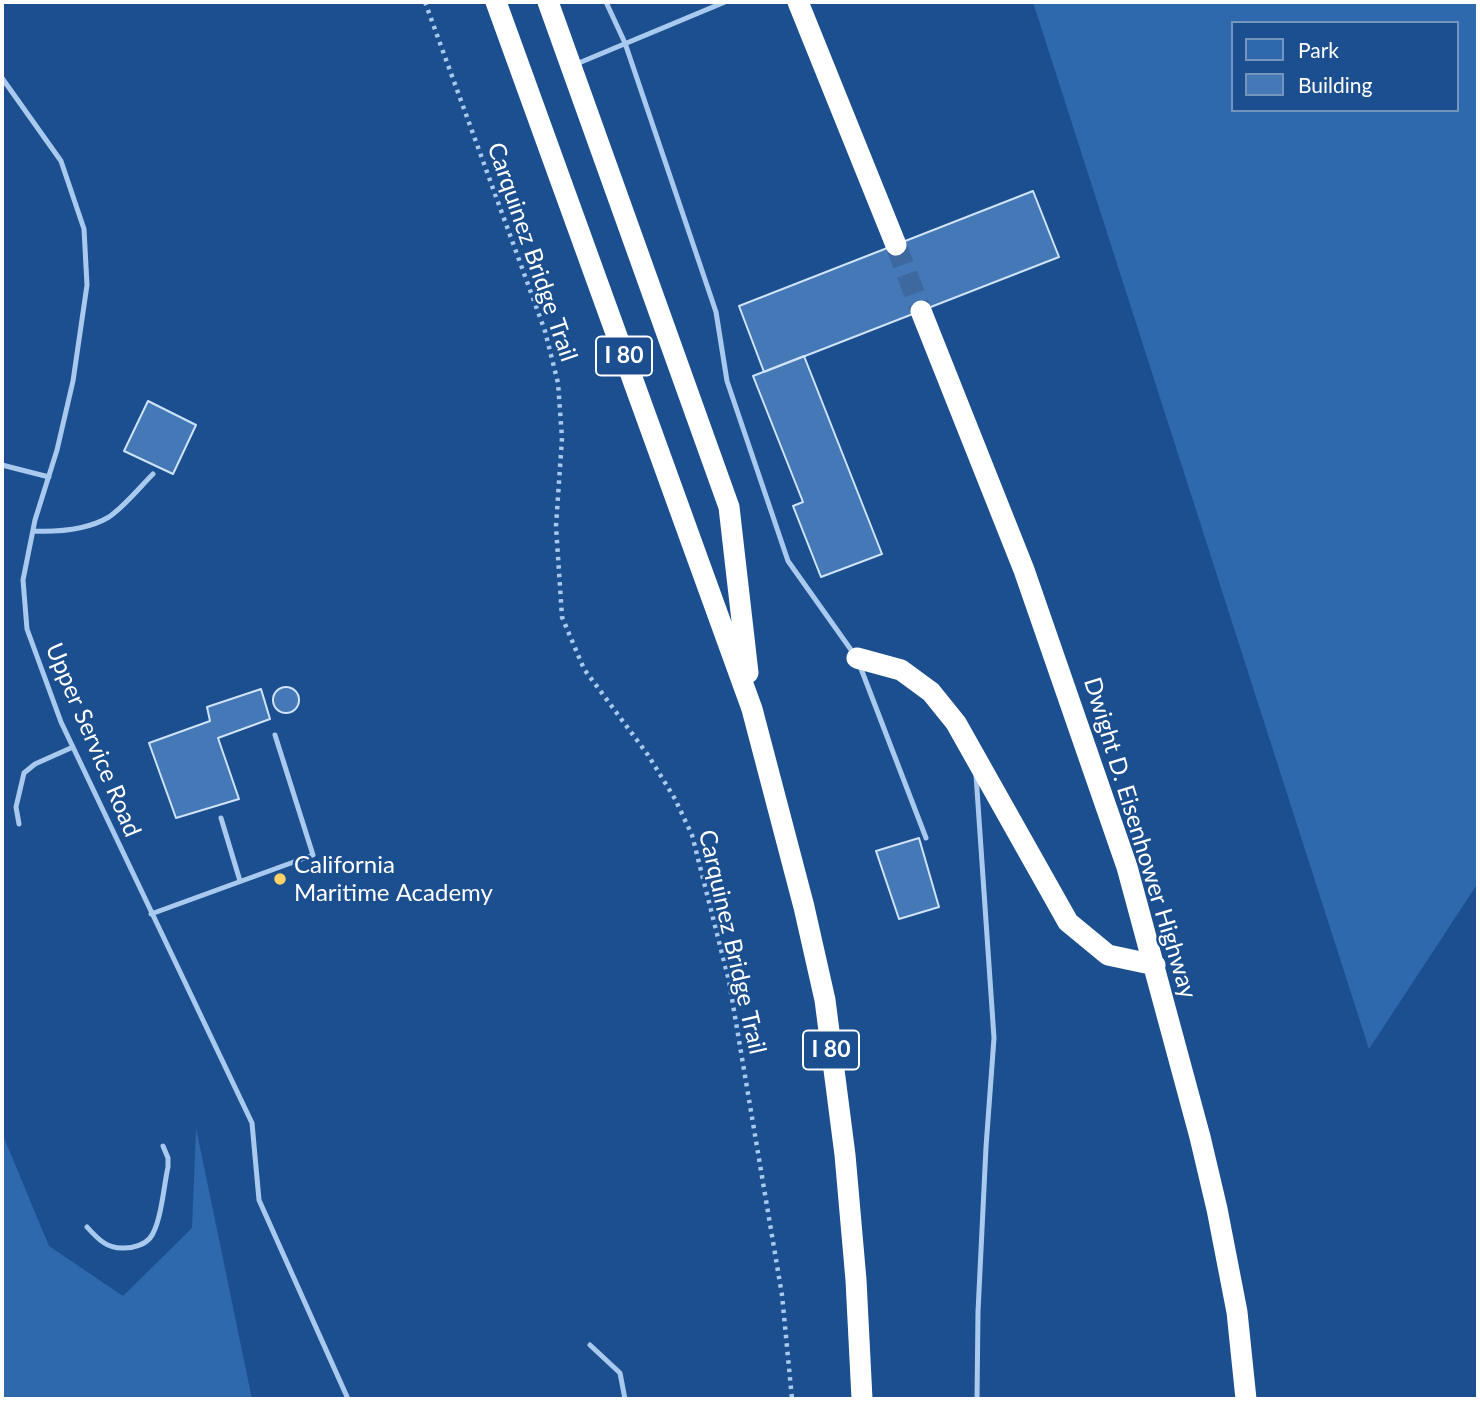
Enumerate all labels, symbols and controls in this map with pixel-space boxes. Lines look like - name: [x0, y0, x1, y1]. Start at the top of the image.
- legend: [1232, 21, 1459, 112]
- text: Park: [1298, 37, 1339, 62]
- text: Building: [1298, 72, 1373, 97]
- street label: Carquinez Bridge Trail: [481, 139, 583, 365]
- road number: I 80: [596, 336, 652, 376]
- street label: Upper Service Road: [39, 639, 147, 841]
- street label: Dwight D. Eisenhower Highway: [1077, 674, 1203, 1002]
- street label: Carquinez Bridge Trail: [692, 827, 772, 1057]
- place label: California Maritime Academy: [294, 851, 493, 907]
- marker: California Maritime Academy: [272, 871, 288, 887]
- road number: I 80: [803, 1030, 859, 1070]

